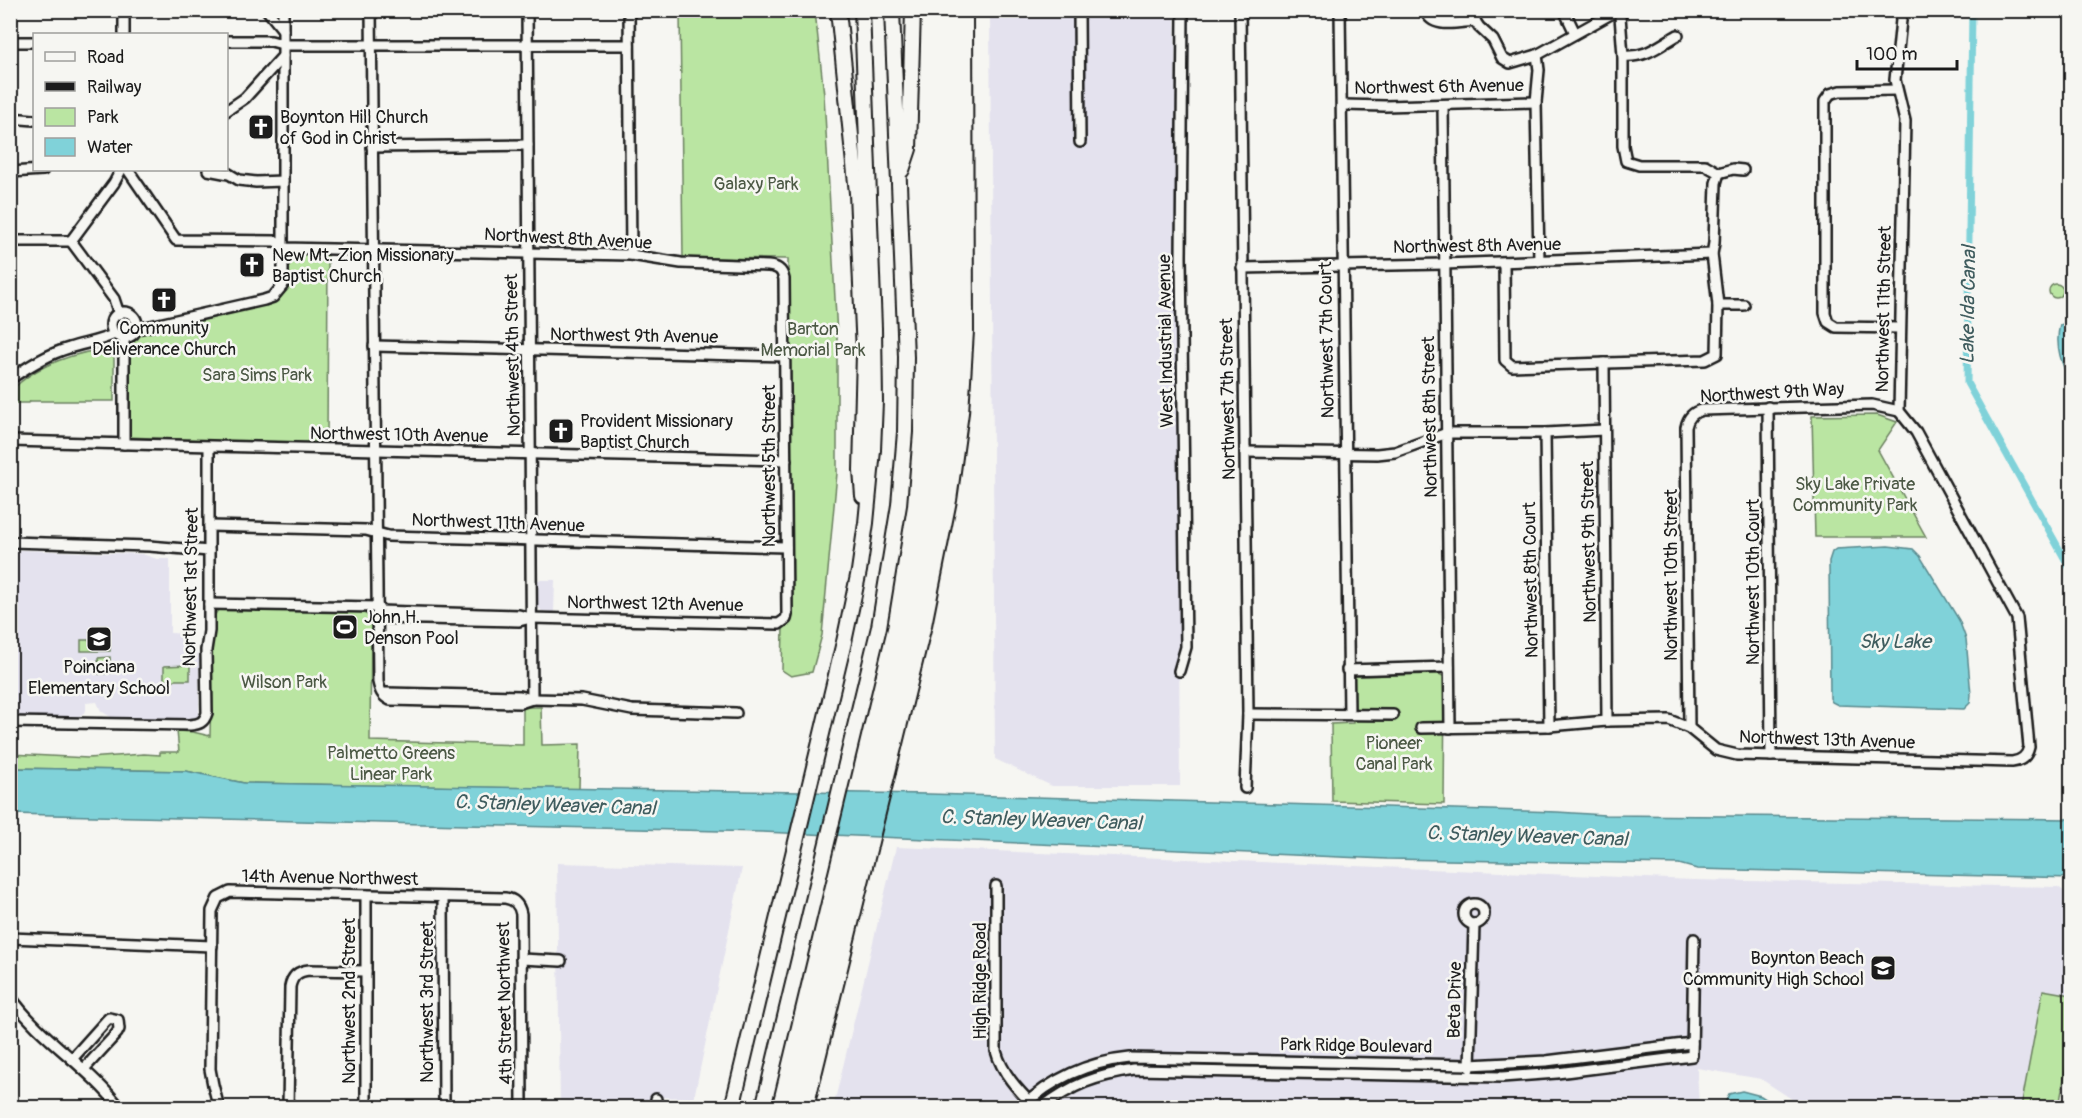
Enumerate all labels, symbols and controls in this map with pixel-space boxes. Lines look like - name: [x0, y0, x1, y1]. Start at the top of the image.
- legend: [33, 33, 228, 171]
- scale bar: [1857, 33, 1958, 71]
- text: 100 m: [1866, 43, 1918, 66]
- text: Road: [87, 46, 124, 69]
- street label: Northwest 6th Avenue: [1354, 74, 1524, 100]
- text: Railway: [87, 76, 142, 99]
- text: Park: [87, 106, 119, 129]
- place label: Boynton Hill Church of God in Christ: [280, 106, 428, 150]
- church icon: Boynton Hill Church of God in Christ: [246, 112, 276, 142]
- text: Water: [87, 136, 133, 159]
- park label: Galaxy Park: [713, 173, 799, 196]
- street label: Northwest 8th Avenue: [483, 223, 653, 255]
- street label: Northwest 11th Street: [1871, 225, 1897, 393]
- street label: Northwest 8th Avenue: [1393, 233, 1561, 259]
- water label: Lake Ida Canal: [1954, 243, 1982, 365]
- place label: New Mt. Zion Missionary Baptist Church: [272, 244, 454, 288]
- church icon: New Mt. Zion Missionary Baptist Church: [237, 250, 267, 280]
- street label: West Industrial Avenue: [1153, 254, 1179, 428]
- street label: Northwest 7th Court: [1314, 261, 1340, 419]
- street label: Northwest 4th Street: [500, 273, 526, 437]
- church icon: Community Deliverance Church: [149, 285, 179, 315]
- place label: Community Deliverance Church: [92, 317, 236, 361]
- street label: Northwest 7th Street: [1215, 317, 1241, 480]
- park label: Barton Memorial Park: [760, 318, 866, 362]
- street label: Northwest 9th Avenue: [550, 323, 719, 349]
- street label: Northwest 8th Street: [1417, 335, 1443, 498]
- park label: Sara Sims Park: [202, 364, 313, 387]
- street label: Northwest 9th Way: [1699, 378, 1845, 408]
- street label: Northwest 5th Street: [758, 384, 781, 547]
- place label: Provident Missionary Baptist Church: [580, 410, 733, 454]
- church icon: Provident Missionary Baptist Church: [546, 416, 576, 446]
- street label: Northwest 10th Avenue: [310, 422, 489, 448]
- street label: Northwest 9th Street: [1576, 460, 1602, 623]
- park label: Sky Lake Private Community Park: [1792, 473, 1918, 517]
- street label: Northwest 10th Street: [1660, 488, 1683, 661]
- street label: Northwest 10th Court: [1742, 498, 1765, 665]
- street label: Northwest 8th Court: [1518, 501, 1544, 658]
- street label: Northwest 1st Street: [178, 506, 204, 667]
- street label: Northwest 11th Avenue: [411, 508, 585, 538]
- street label: Northwest 12th Avenue: [567, 591, 743, 617]
- place label: John H. Denson Pool: [364, 606, 459, 650]
- sports icon: John H. Denson Pool: [330, 612, 360, 642]
- school or university icon: Poinciana Elementary School: [84, 624, 114, 654]
- water label: Sky Lake: [1859, 629, 1933, 654]
- place label: Poinciana Elementary School: [28, 656, 170, 700]
- park label: Wilson Park: [241, 671, 327, 694]
- street label: Northwest 13th Avenue: [1739, 725, 1916, 755]
- park label: Pioneer Canal Park: [1355, 732, 1433, 776]
- park label: Palmetto Greens Linear Park: [327, 742, 455, 786]
- water label: C. Stanley Weaver Canal: [454, 789, 658, 821]
- water label: C. Stanley Weaver Canal: [940, 804, 1144, 836]
- water label: C. Stanley Weaver Canal: [1426, 820, 1630, 852]
- street label: 14th Avenue Northwest: [242, 865, 419, 891]
- street label: Northwest 2nd Street: [338, 917, 361, 1084]
- street label: Northwest 3rd Street: [416, 920, 439, 1083]
- street label: 4th Street Northwest: [492, 921, 518, 1085]
- street label: High Ridge Road: [969, 922, 992, 1040]
- place label: Boynton Beach Community High School: [1683, 947, 1864, 991]
- school or university icon: Boynton Beach Community High School: [1868, 953, 1898, 983]
- street label: Beta Drive: [1443, 961, 1467, 1039]
- street label: Park Ridge Boulevard: [1279, 1033, 1433, 1059]

